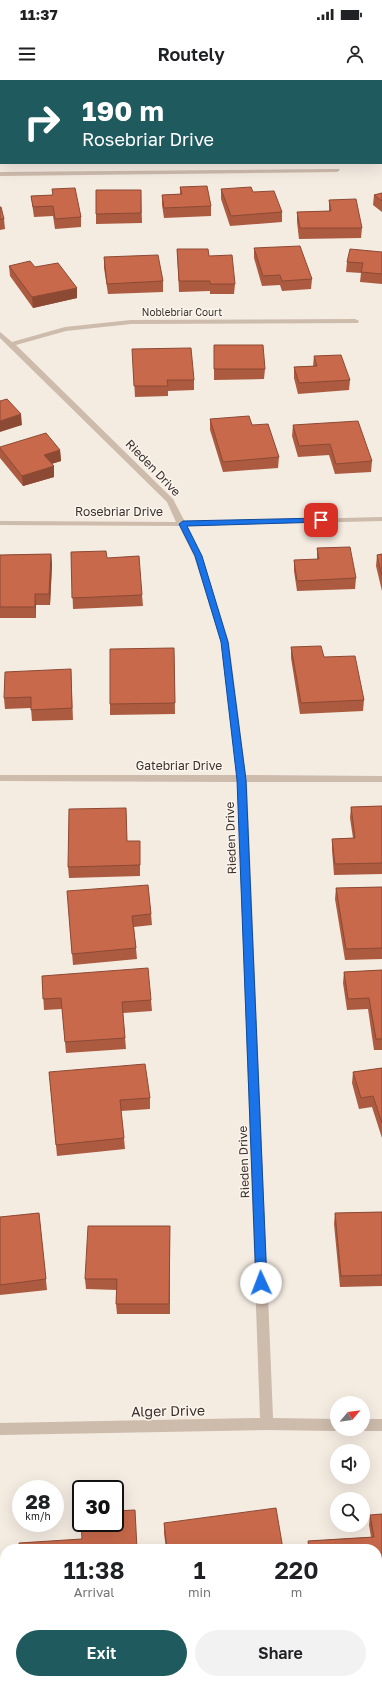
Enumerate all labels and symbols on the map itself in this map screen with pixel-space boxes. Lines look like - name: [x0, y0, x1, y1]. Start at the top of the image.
- street label: Noblebriar Court: [142, 306, 222, 318]
- street label: Rieden Drive: [123, 436, 184, 499]
- pin: [304, 503, 338, 537]
- street label: Rosebriar Drive: [75, 504, 163, 519]
- street label: Gatebriar Drive: [136, 758, 222, 773]
- street label: Rieden Drive: [222, 801, 239, 875]
- street label: Rieden Drive: [235, 1125, 252, 1199]
- position arrow: [240, 1262, 282, 1304]
- north arrow: [330, 1396, 370, 1436]
- street label: Alger Drive: [131, 1401, 205, 1420]
- speed limit sign: 30: [72, 1480, 124, 1532]

